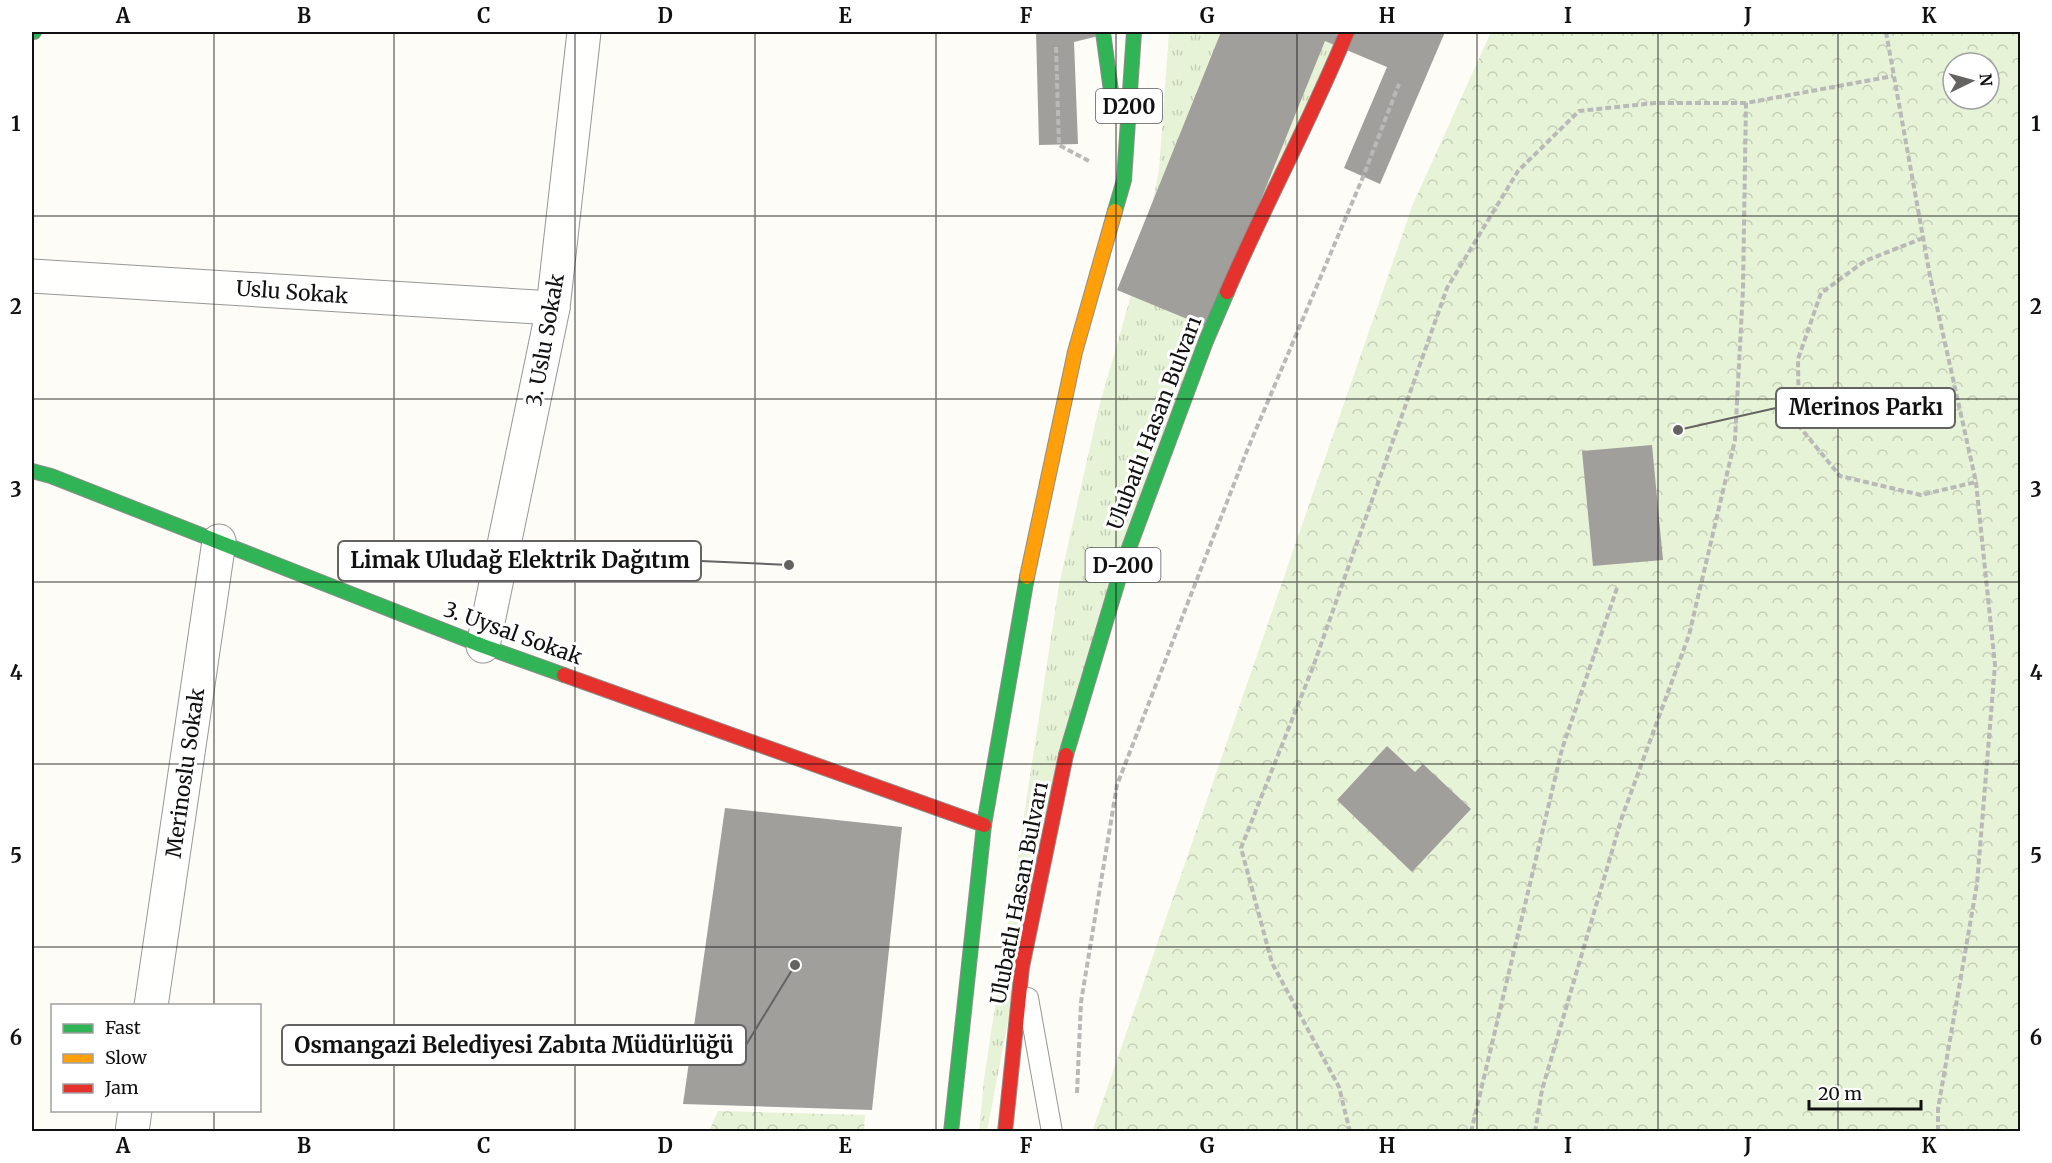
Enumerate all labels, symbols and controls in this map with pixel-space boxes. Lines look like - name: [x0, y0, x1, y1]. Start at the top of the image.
- text: A: [115, 3, 131, 28]
- text: B: [297, 3, 311, 28]
- text: C: [477, 3, 491, 28]
- text: D: [657, 3, 673, 28]
- text: E: [838, 3, 852, 28]
- text: F: [1020, 3, 1033, 28]
- text: G: [1200, 3, 1215, 28]
- text: H: [1379, 3, 1395, 28]
- text: I: [1564, 3, 1572, 28]
- text: J: [1743, 3, 1752, 28]
- text: K: [1922, 3, 1937, 28]
- north arrow: [1941, 51, 2001, 111]
- text: N: [1975, 73, 1996, 87]
- road number: D200: [1096, 89, 1162, 123]
- text: 1: [11, 111, 21, 136]
- text: 1: [2031, 111, 2041, 136]
- street label: 3. Uslu Sokak: [520, 271, 570, 408]
- street label: Uslu Sokak: [235, 275, 350, 309]
- text: 2: [10, 294, 22, 319]
- text: 2: [2030, 294, 2042, 319]
- street label: Ulubatlı Hasan Bulvarı: [1101, 312, 1207, 534]
- callout: Merinos Parkı: [1776, 388, 1955, 428]
- text: Merinos Parkı: [1789, 393, 1943, 421]
- text: 3: [10, 477, 22, 502]
- text: 3: [2030, 477, 2042, 502]
- callout: Limak Uludağ Elektrik Dağıtım: [338, 541, 701, 581]
- text: Limak Uludağ Elektrik Dağıtım: [350, 546, 690, 574]
- road number: D-200: [1086, 548, 1160, 582]
- street label: 3. Uysal Sokak: [440, 595, 586, 671]
- text: 4: [10, 660, 23, 685]
- text: 4: [2030, 660, 2043, 685]
- street label: Merinoslu Sokak: [160, 686, 210, 860]
- street label: Ulubatlı Hasan Bulvarı: [984, 779, 1054, 1007]
- text: 5: [10, 843, 22, 868]
- text: 5: [2030, 843, 2042, 868]
- legend: [51, 1004, 261, 1112]
- text: Fast: [105, 1016, 141, 1039]
- text: 6: [10, 1025, 22, 1050]
- callout: Osmangazi Belediyesi Zabıta Müdürlüğü: [282, 1025, 746, 1065]
- text: 6: [2030, 1025, 2042, 1050]
- text: Osmangazi Belediyesi Zabıta Müdürlüğü: [294, 1031, 734, 1059]
- text: Slow: [105, 1046, 148, 1069]
- scale bar: [1809, 1073, 1922, 1111]
- text: Jam: [104, 1076, 139, 1099]
- text: 20 m: [1818, 1082, 1862, 1105]
- text: A: [115, 1133, 131, 1158]
- text: B: [297, 1133, 311, 1158]
- text: C: [477, 1133, 491, 1158]
- text: D: [657, 1133, 673, 1158]
- text: E: [838, 1133, 852, 1158]
- text: F: [1020, 1133, 1033, 1158]
- text: G: [1200, 1133, 1215, 1158]
- text: H: [1379, 1133, 1395, 1158]
- text: I: [1564, 1133, 1572, 1158]
- text: J: [1743, 1133, 1752, 1158]
- text: K: [1922, 1133, 1937, 1158]

